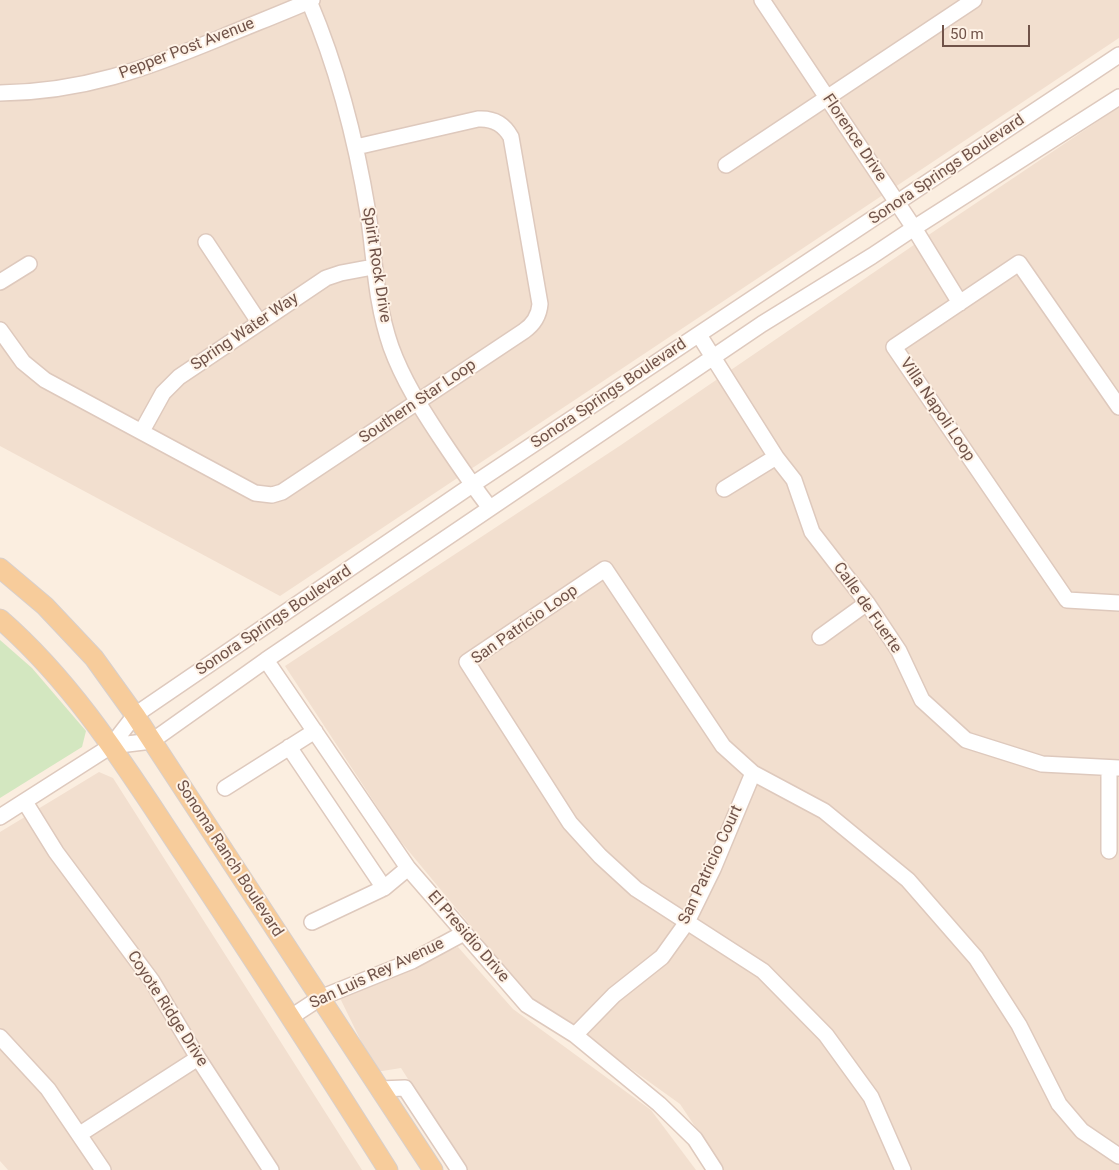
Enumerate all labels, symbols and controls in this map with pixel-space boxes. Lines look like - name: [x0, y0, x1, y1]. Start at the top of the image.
- street label: Pepper Post Avenue: [117, 14, 257, 84]
- scale bar: [944, 15, 1032, 47]
- text: 50 m: [950, 25, 984, 43]
- street label: Florence Drive: [818, 91, 890, 185]
- street label: Sonora Springs Boulevard: [866, 111, 1028, 229]
- street label: Spirit Rock Drive: [357, 206, 395, 324]
- street label: Spring Water Way: [188, 289, 302, 375]
- street label: Sonora Springs Boulevard: [528, 335, 690, 453]
- street label: Villa Napoli Loop: [895, 355, 979, 465]
- street label: Southern Star Loop: [356, 356, 480, 448]
- street label: Calle de Fuerte: [829, 559, 905, 657]
- street label: Sonora Springs Boulevard: [193, 562, 355, 680]
- street label: San Patricio Loop: [468, 581, 582, 669]
- street label: Sonoma Ranch Boulevard: [171, 777, 287, 941]
- street label: San Patricio Court: [675, 802, 747, 928]
- street label: El Presidio Drive: [423, 887, 513, 987]
- street label: San Luis Rey Avenue: [307, 934, 447, 1014]
- street label: Coyote Ridge Drive: [123, 948, 211, 1070]

